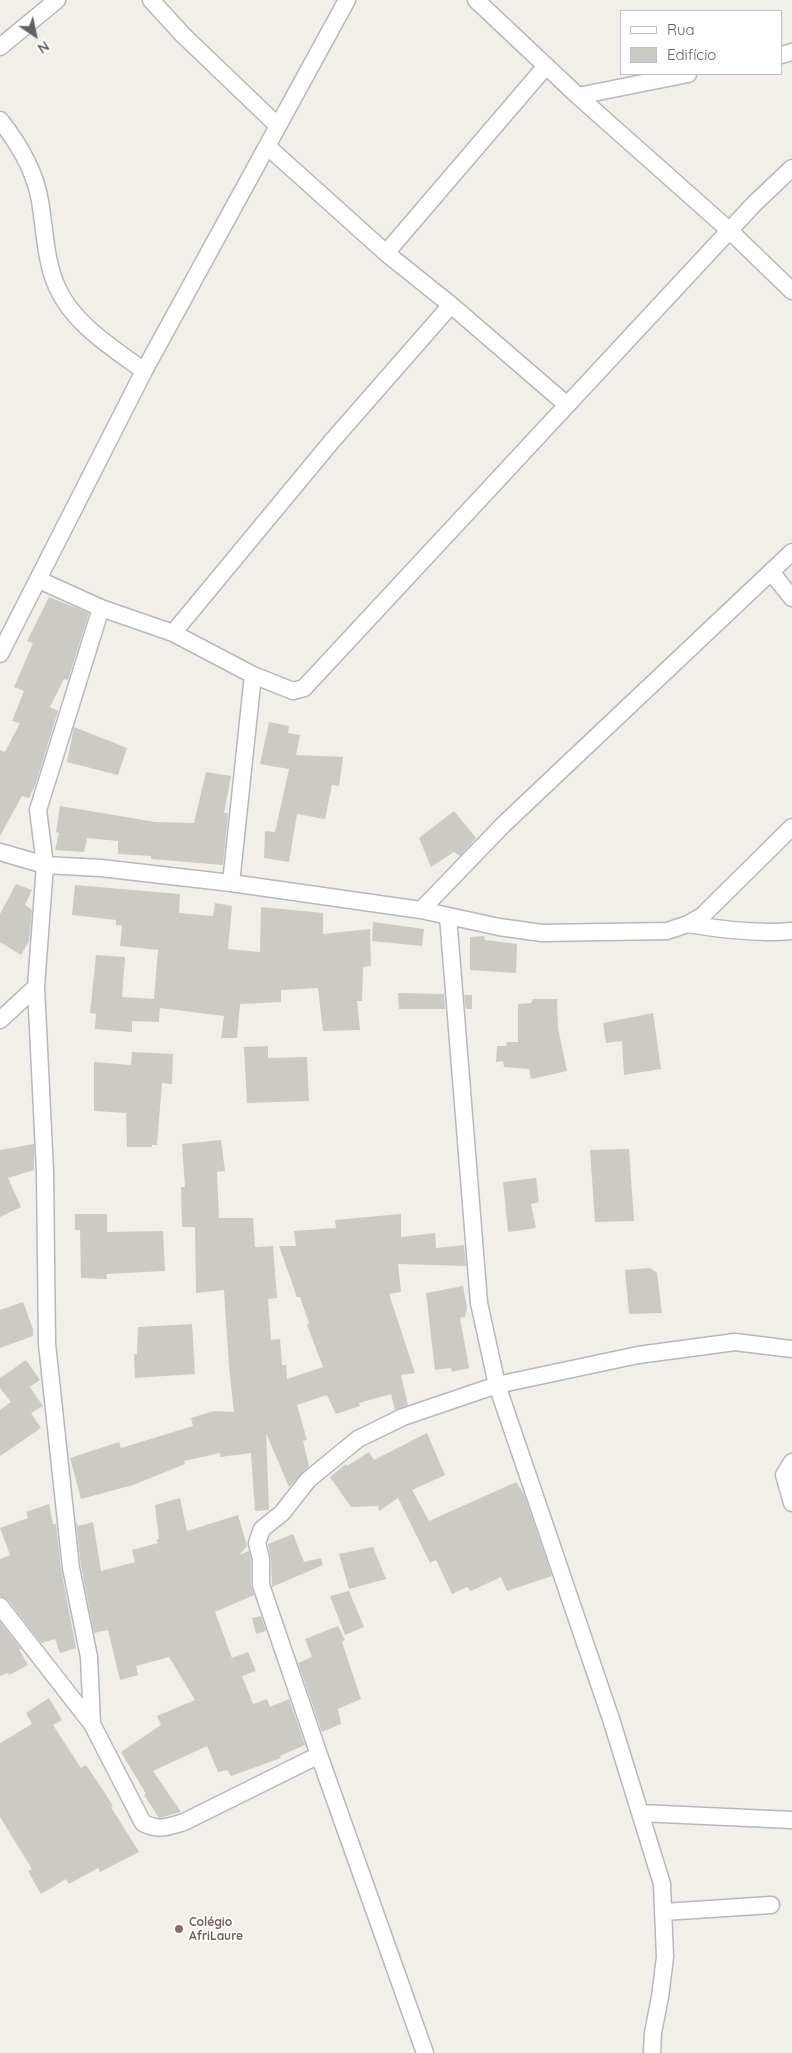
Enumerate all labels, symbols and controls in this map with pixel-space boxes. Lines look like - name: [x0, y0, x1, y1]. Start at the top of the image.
- north arrow: [10, 10, 60, 60]
- legend: [620, 10, 782, 75]
- text: Rua: [667, 20, 695, 39]
- text: N: [34, 37, 53, 58]
- text: Edifício: [667, 45, 716, 64]
- place label: Colégio AfriLaure: [189, 1915, 243, 1943]
- marker: Colégio AfriLaure: [173, 1923, 185, 1935]

